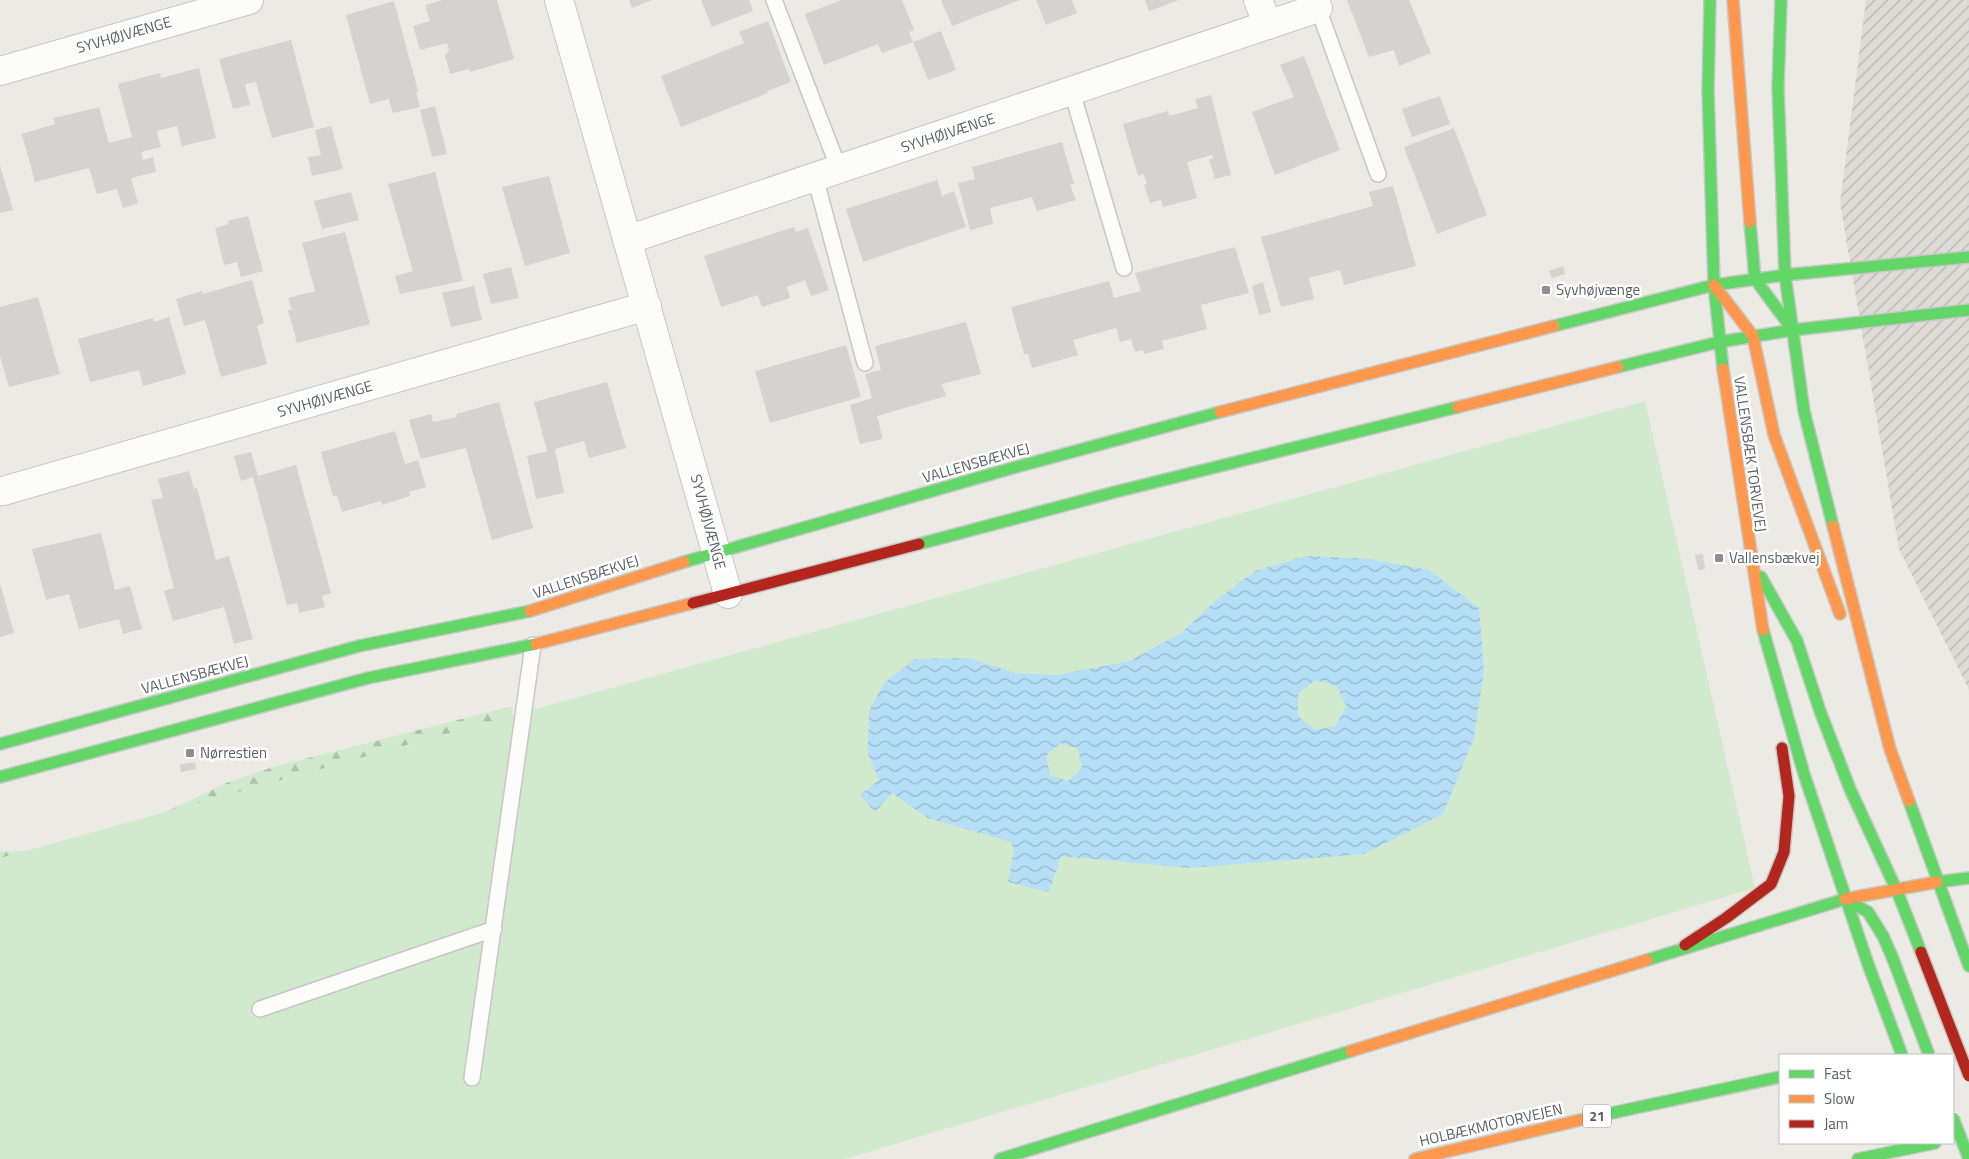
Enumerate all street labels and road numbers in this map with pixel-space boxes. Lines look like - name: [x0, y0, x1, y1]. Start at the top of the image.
- street label: SYVHØJVÆNGE: [74, 10, 174, 59]
- street label: SYVHØJVÆNGE: [898, 106, 998, 159]
- street label: SYVHØJVÆNGE: [275, 374, 375, 423]
- street label: VALLENSBÆK TORVEVEJ: [1728, 375, 1773, 533]
- street label: VALLENSBÆKVEJ: [920, 436, 1032, 489]
- street label: SYVHØJVÆNGE: [685, 472, 732, 572]
- street label: VALLENSBÆKVEJ: [530, 549, 642, 605]
- street label: VALLENSBÆKVEJ: [139, 649, 251, 700]
- street label: HOLBÆKMOTORVEJEN: [1417, 1097, 1565, 1152]
- road number: 21: [1583, 1104, 1611, 1128]

